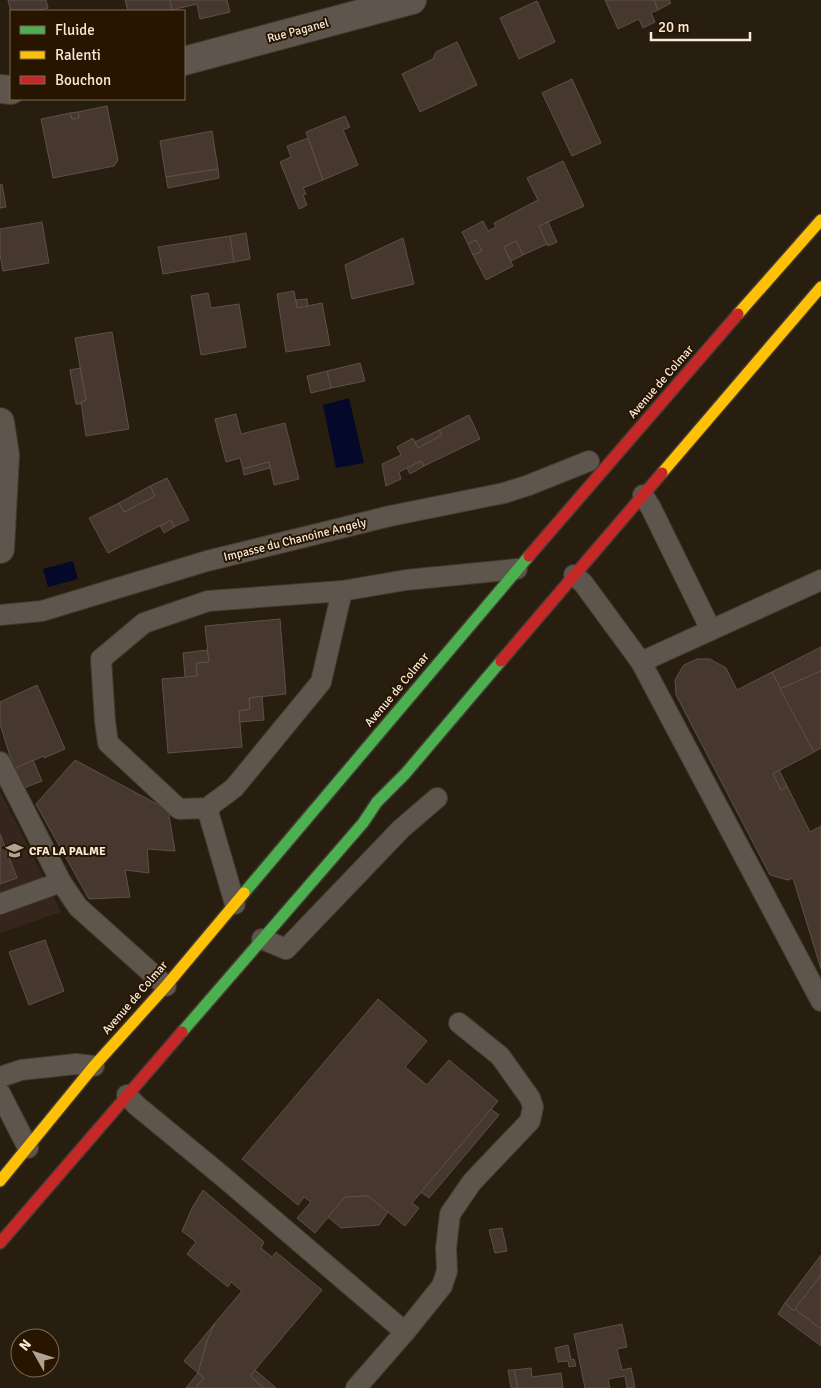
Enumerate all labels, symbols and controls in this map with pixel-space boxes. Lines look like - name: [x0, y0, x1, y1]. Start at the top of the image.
- legend: [10, 10, 185, 100]
- scale bar: [651, 10, 750, 42]
- street label: Rue Paganel: [266, 15, 331, 46]
- text: 20 m: [658, 18, 689, 36]
- text: Fluide: [55, 21, 95, 39]
- text: Ralenti: [55, 46, 101, 64]
- text: Bouchon: [55, 71, 111, 89]
- street label: Avenue de Colmar: [625, 342, 697, 422]
- street label: Impasse du Chanoine Angely: [222, 515, 368, 565]
- street label: Avenue de Colmar: [362, 649, 433, 730]
- school or university icon: CFA LA PALME: [5, 841, 25, 861]
- place label: CFA LA PALME: [29, 844, 106, 859]
- street label: Avenue de Colmar: [99, 958, 171, 1038]
- north arrow: [10, 1328, 60, 1378]
- text: N: [16, 1336, 35, 1354]

